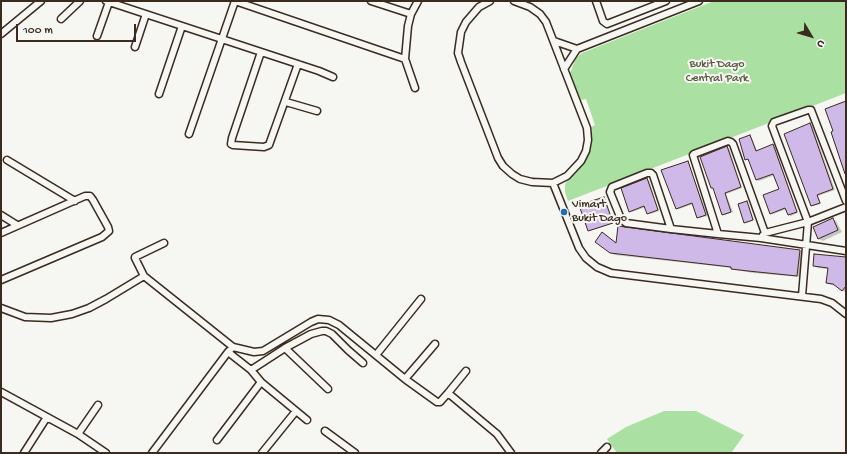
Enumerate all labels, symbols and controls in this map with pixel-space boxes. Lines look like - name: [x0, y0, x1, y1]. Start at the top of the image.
- scale bar: [18, 16, 138, 42]
- north arrow: [791, 16, 831, 56]
- text: 100 m: [23, 24, 53, 38]
- text: U: [814, 37, 827, 50]
- park label: Bukit Dago Central Park: [686, 58, 748, 86]
- place label: Vimart Bukit Dago: [572, 198, 627, 226]
- marker: Vimart Bukit Dago: [559, 207, 569, 217]

